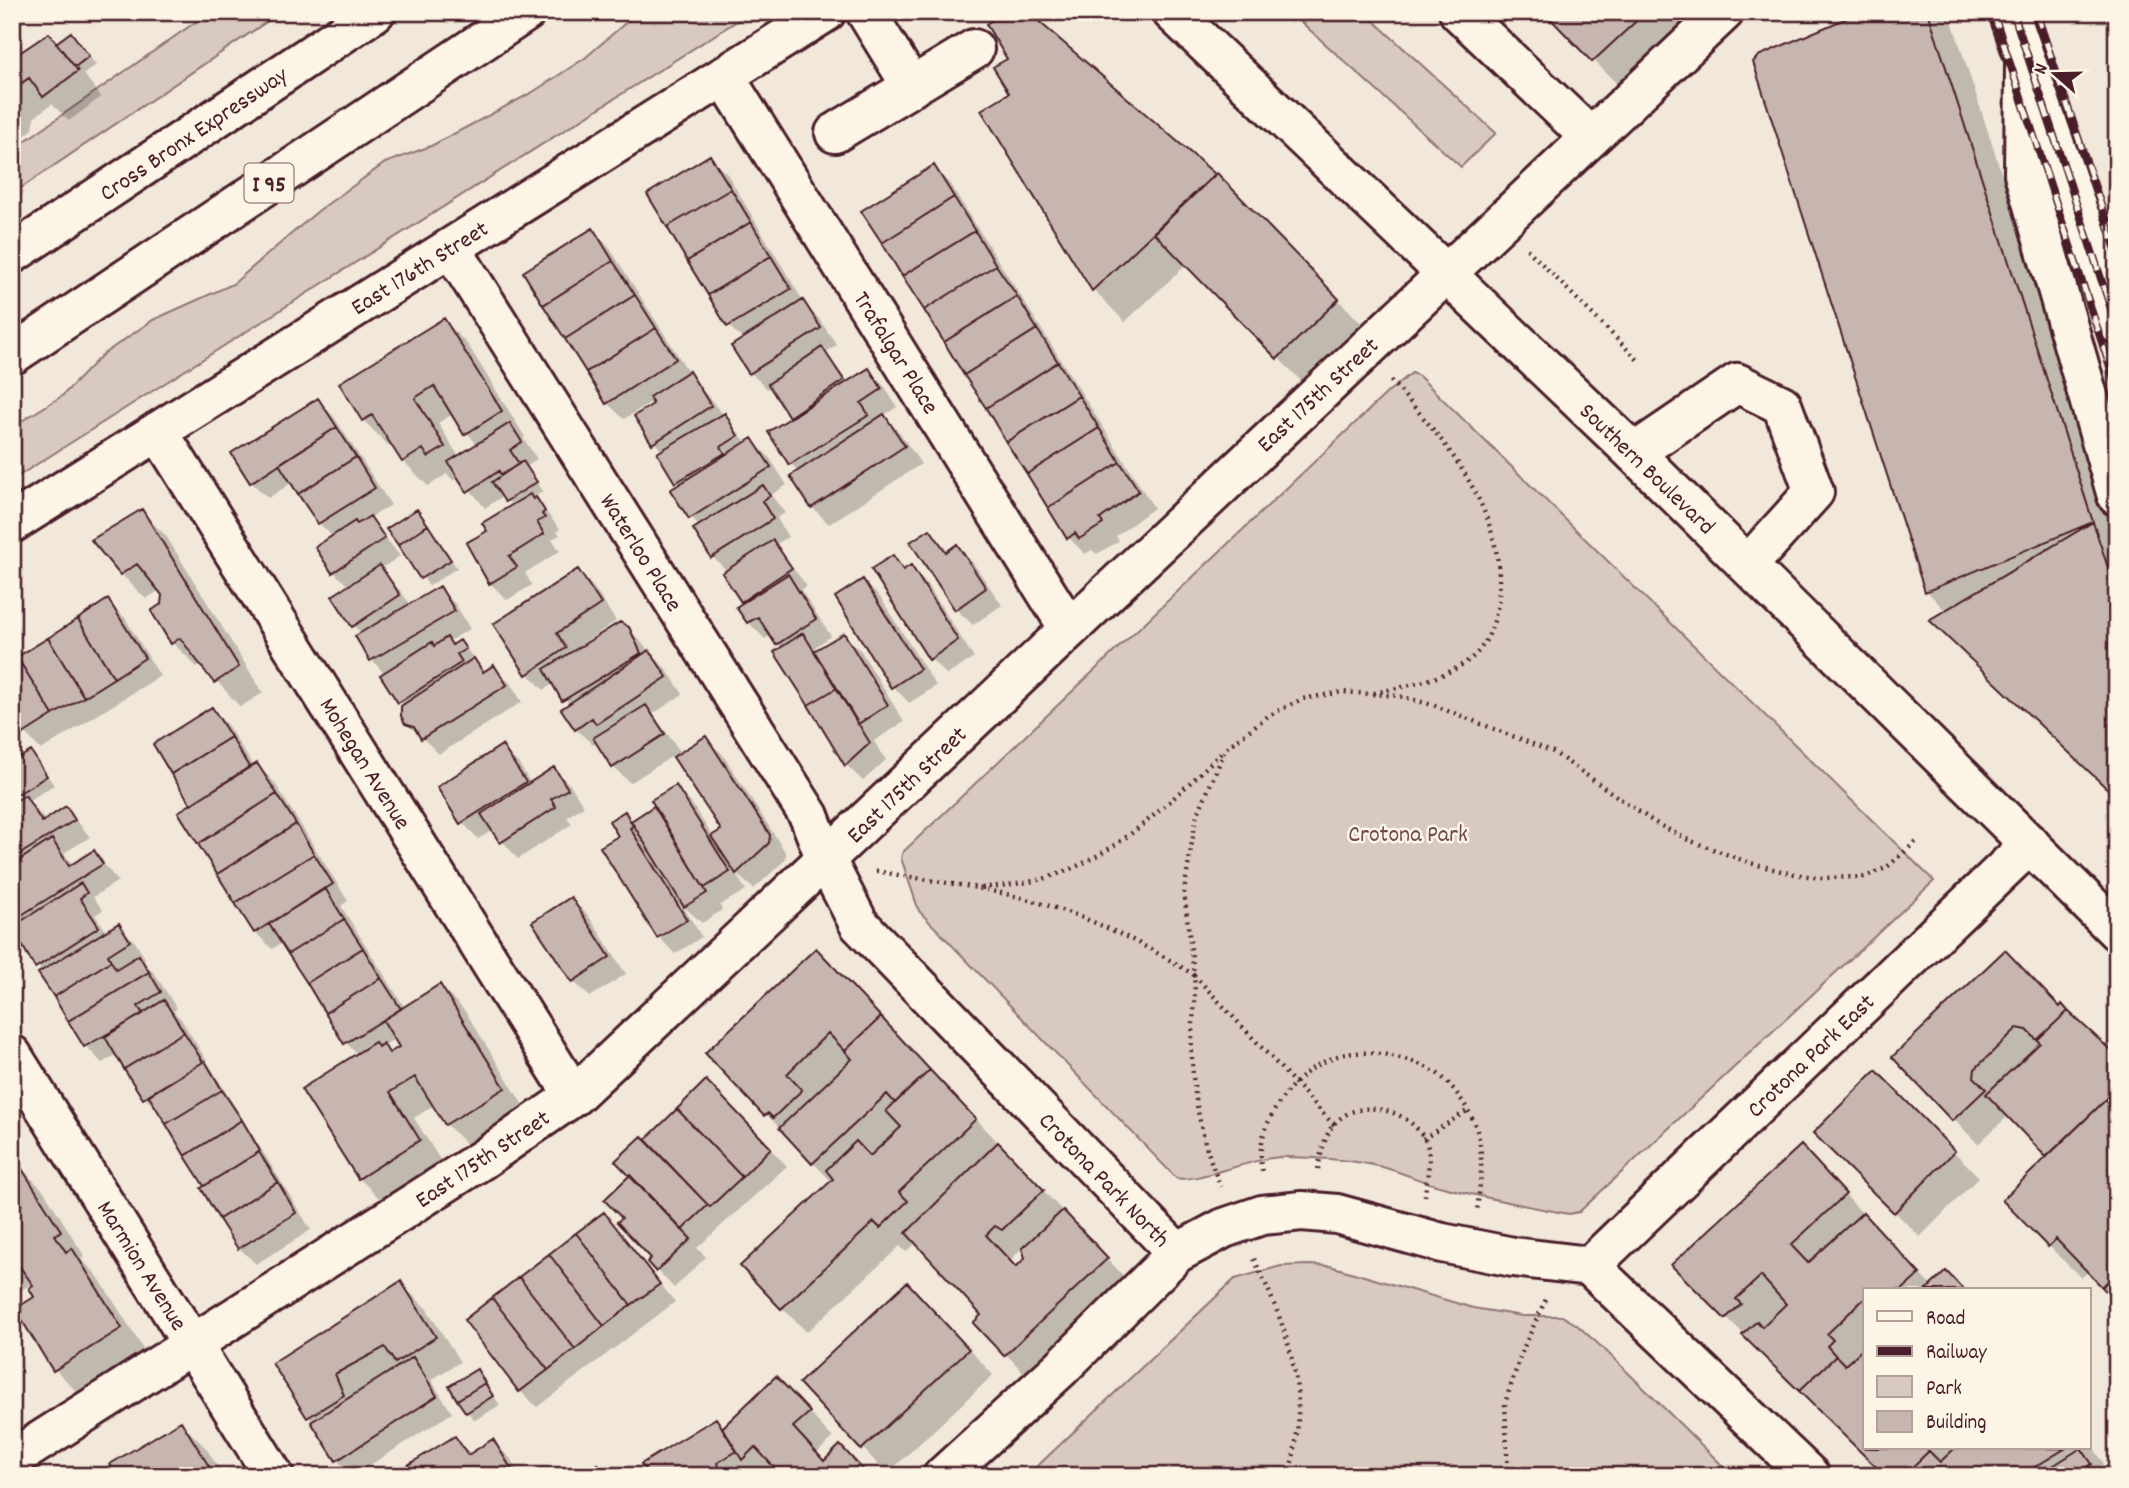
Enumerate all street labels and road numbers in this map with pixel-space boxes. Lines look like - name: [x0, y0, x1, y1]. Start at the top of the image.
- street label: Cross Bronx Expressway: [94, 59, 297, 211]
- road number: I 95: [244, 164, 294, 202]
- street label: East 176th Street: [345, 214, 496, 325]
- street label: Trafalgar Place: [843, 285, 946, 422]
- street label: East 175th Street: [1250, 331, 1388, 462]
- street label: Southern Boulevard: [1570, 396, 1722, 544]
- street label: Waterloo Place: [590, 488, 689, 619]
- street label: Mohegan Avenue: [309, 692, 418, 837]
- street label: East 175th Street: [840, 720, 976, 853]
- street label: Crotona Park East: [1740, 987, 1884, 1127]
- street label: East 175th Street: [410, 1103, 558, 1218]
- street label: Crotona Park North: [1029, 1106, 1176, 1256]
- street label: Marmion Avenue: [87, 1195, 194, 1338]

